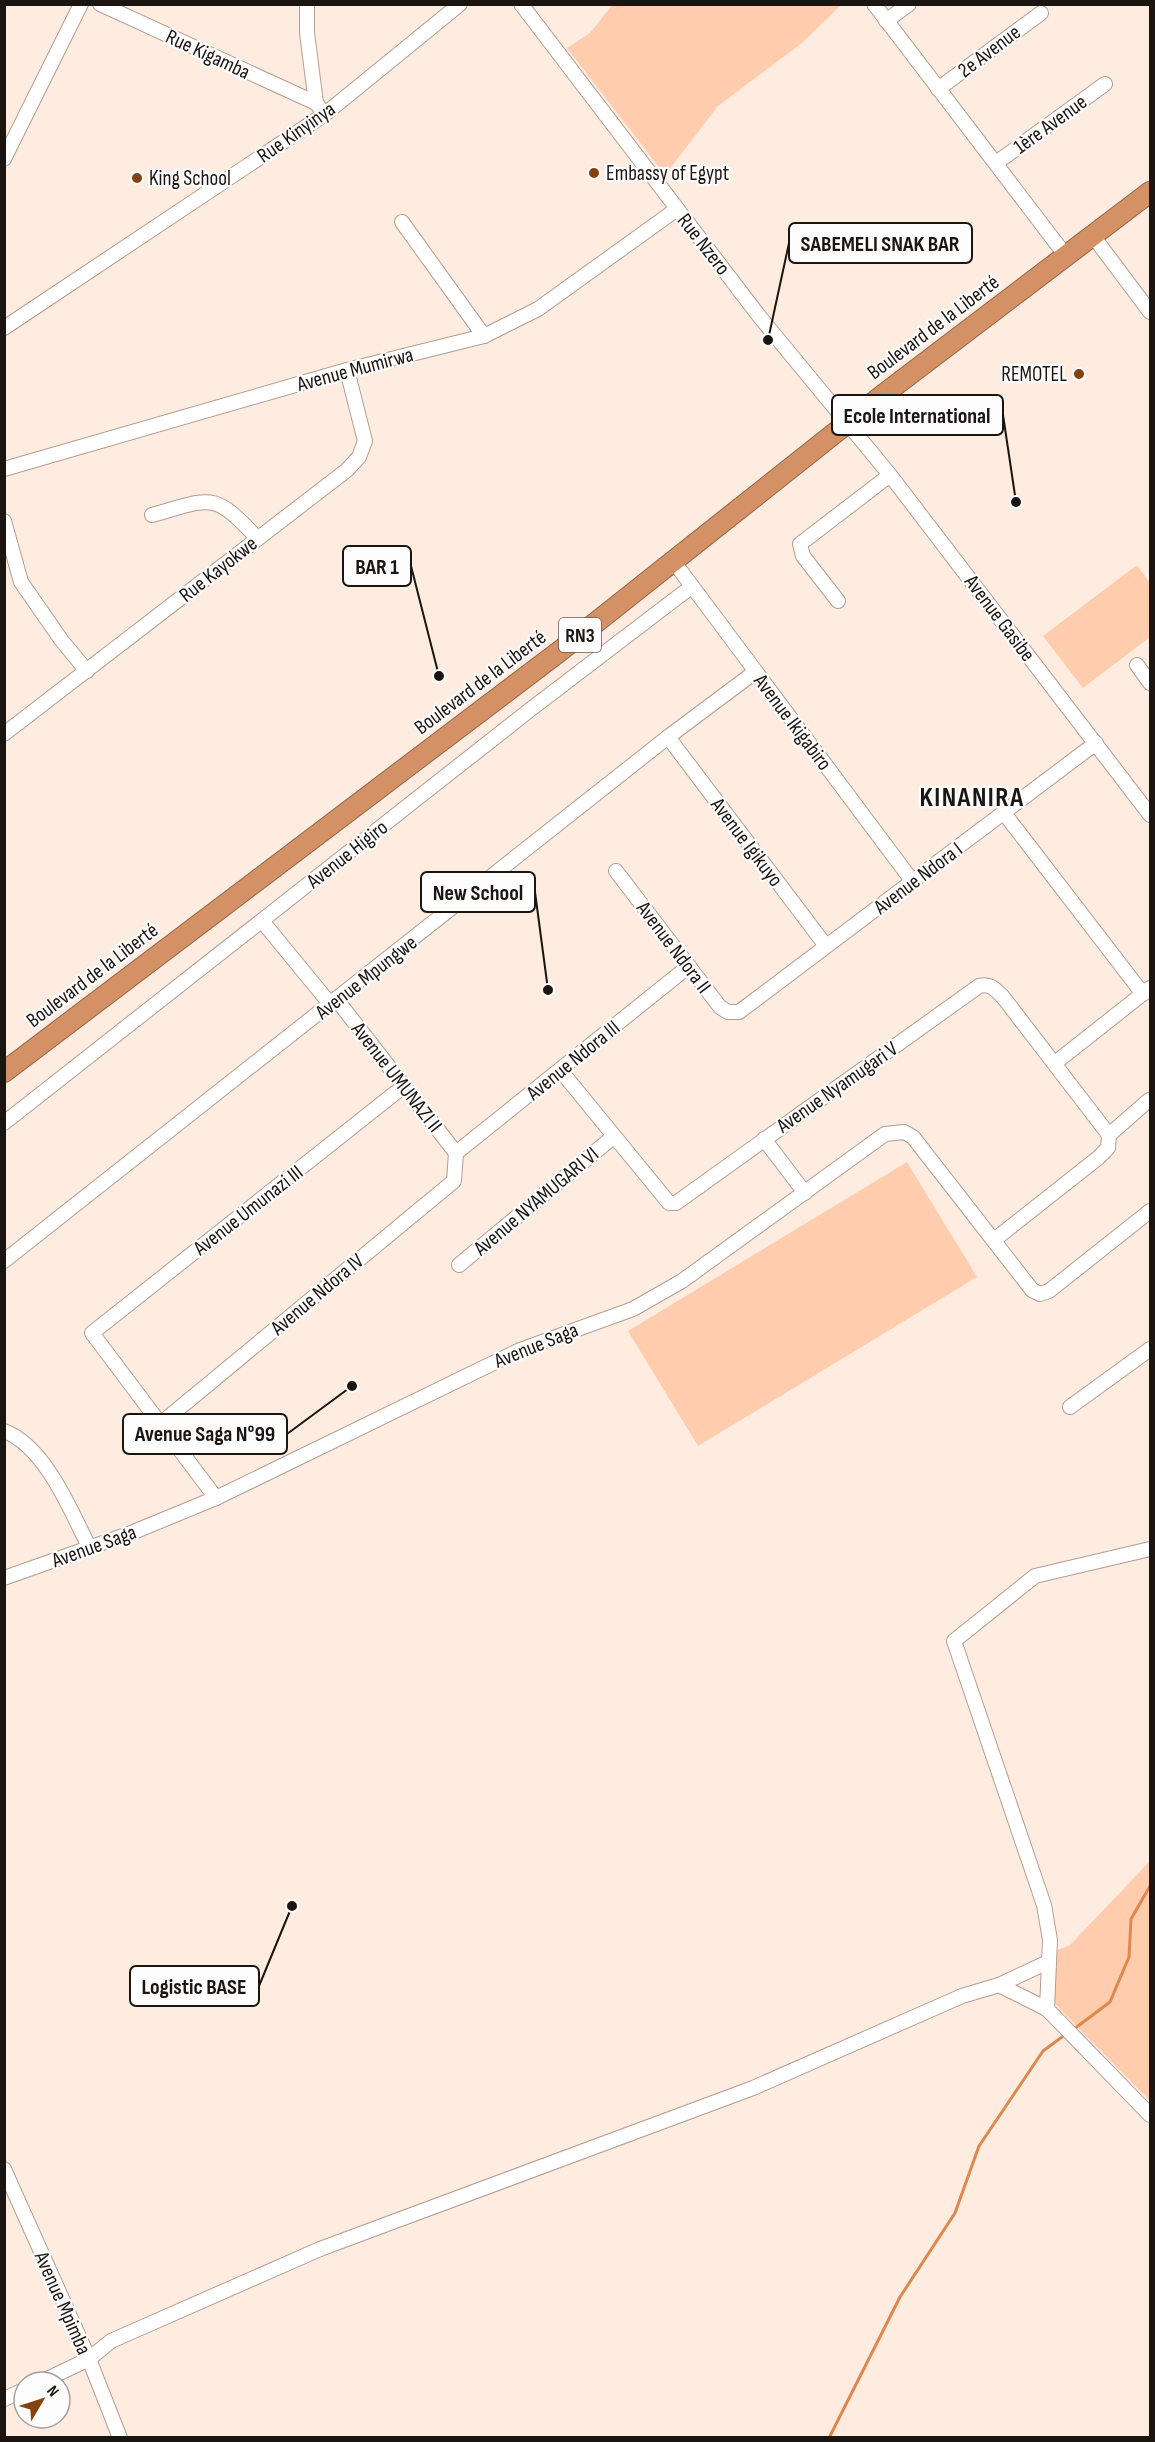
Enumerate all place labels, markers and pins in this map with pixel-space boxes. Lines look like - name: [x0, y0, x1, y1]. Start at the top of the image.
- place label: Embassy of Egypt: [606, 161, 729, 186]
- place label: King School: [149, 166, 231, 191]
- marker: Embassy of Egypt: [587, 166, 601, 180]
- marker: King School: [130, 171, 144, 185]
- callout: SABEMELI SNAK BAR: [789, 223, 972, 263]
- place label: REMOTEL: [1001, 362, 1067, 387]
- marker: REMOTEL: [1072, 367, 1086, 381]
- callout: Ecole International: [832, 395, 1003, 435]
- callout: BAR 1: [343, 546, 411, 586]
- callout: New School: [421, 872, 535, 912]
- callout: Avenue Saga N°99: [123, 1414, 287, 1454]
- callout: Logistic BASE: [130, 1966, 259, 2006]

